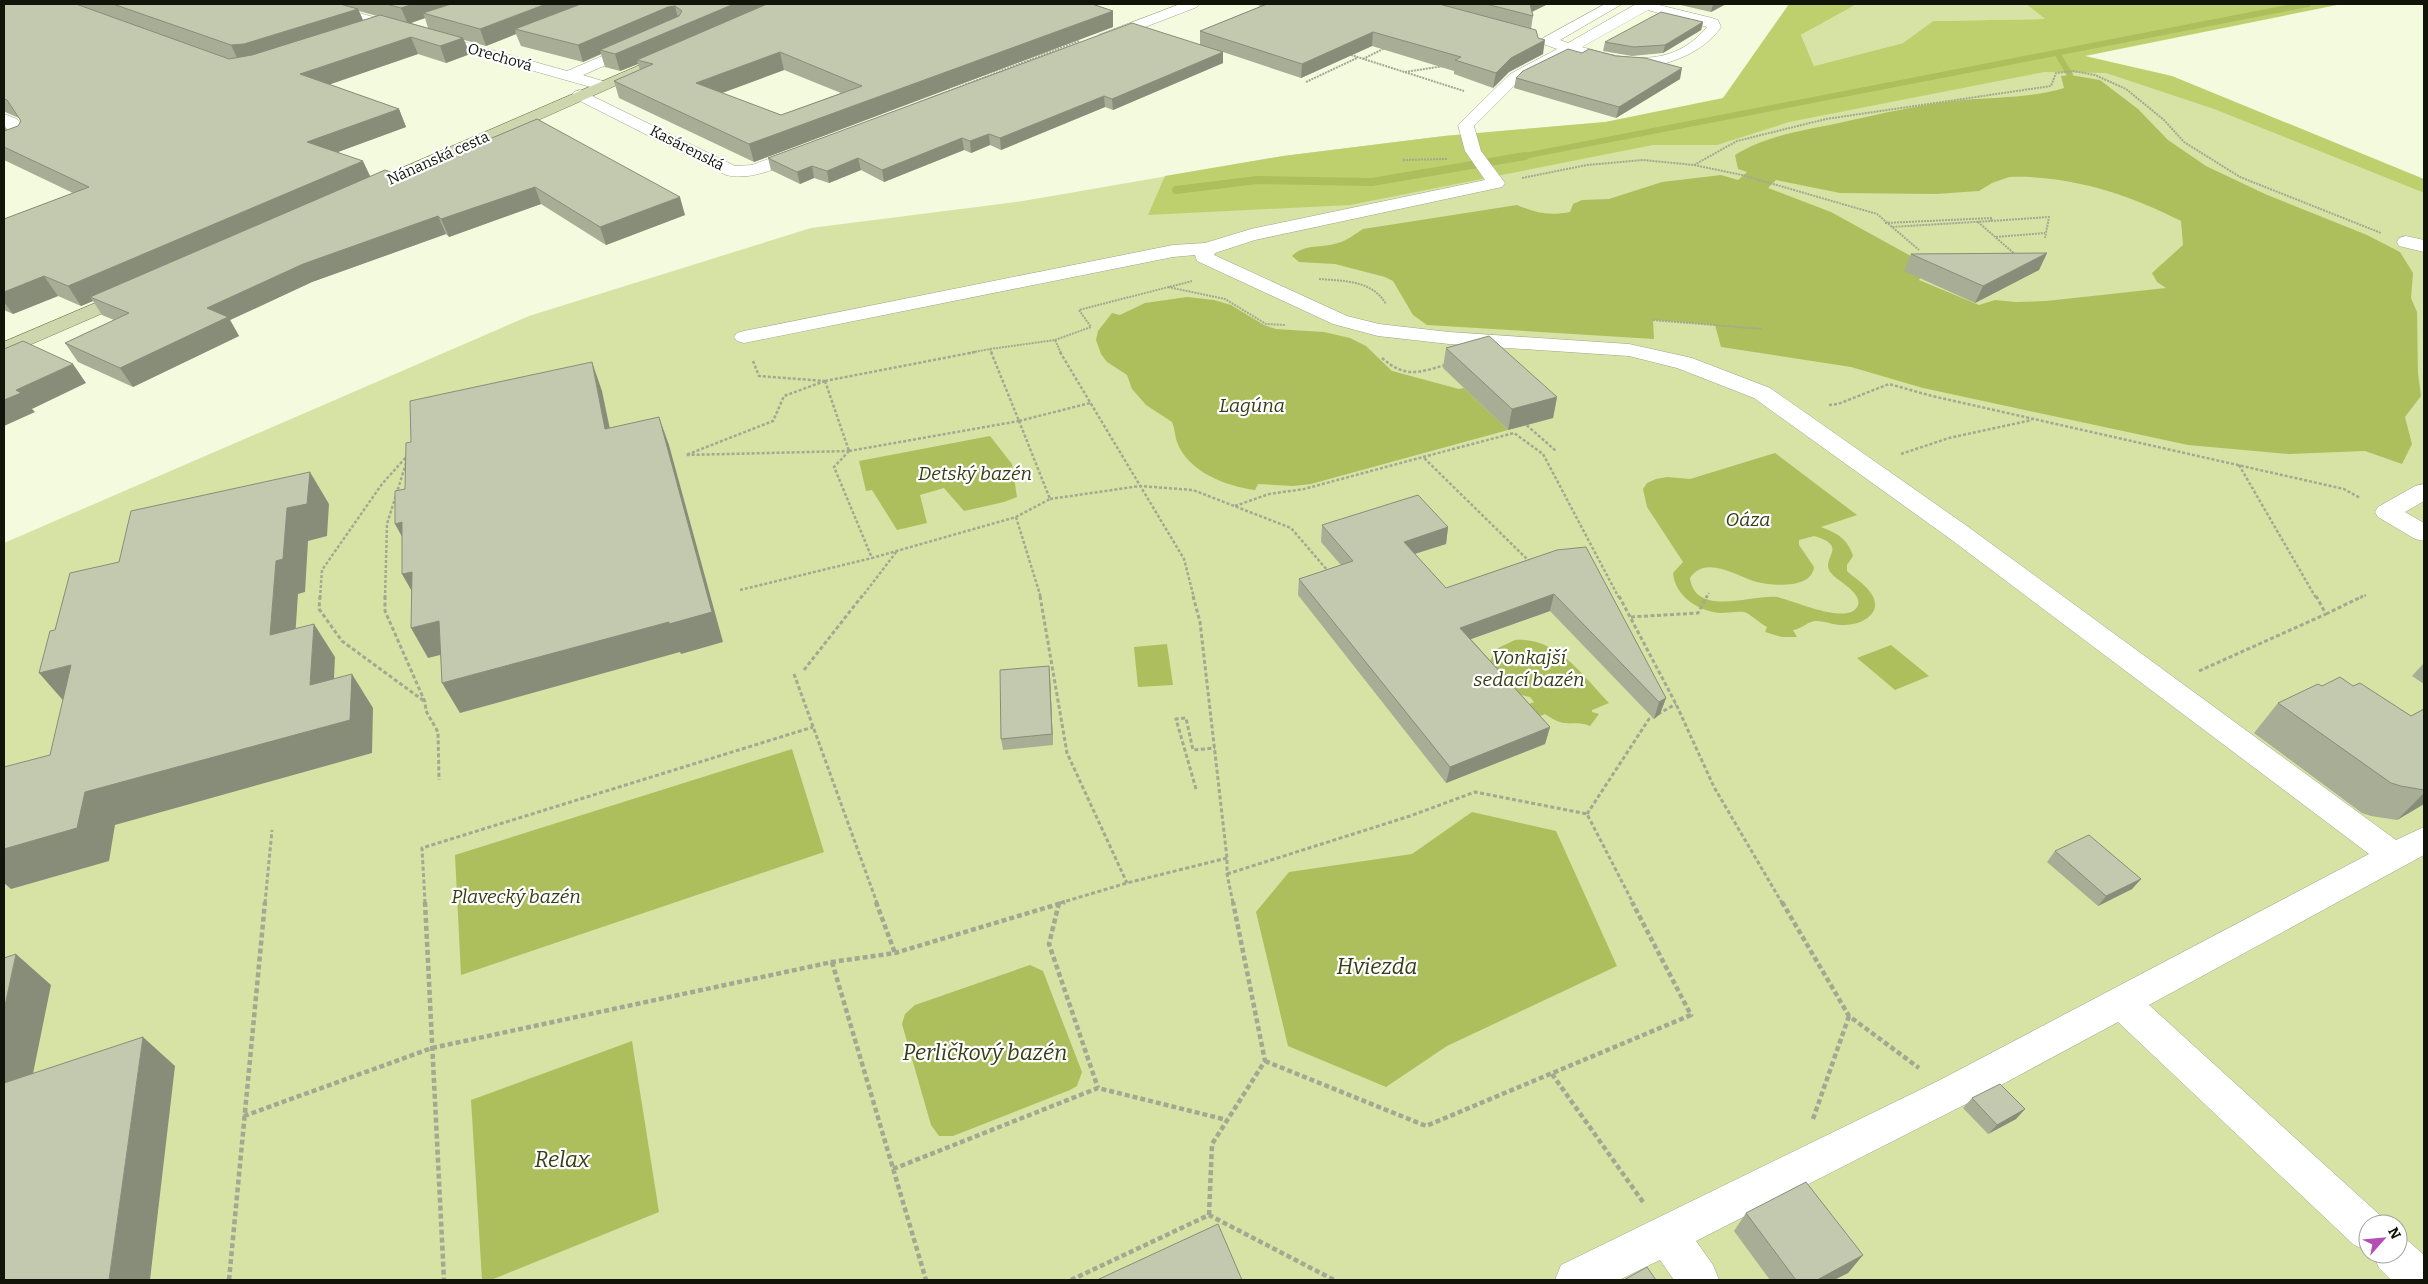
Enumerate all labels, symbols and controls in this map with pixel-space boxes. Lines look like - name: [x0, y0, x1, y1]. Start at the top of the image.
- street label: Orechová: [466, 39, 534, 75]
- street label: Kasárenská: [647, 122, 727, 174]
- street label: Nánanská cesta: [384, 127, 492, 189]
- water label: Lagúna: [1219, 394, 1285, 417]
- water label: Detský bazén: [918, 462, 1032, 485]
- water label: Oáza: [1726, 508, 1770, 531]
- water label: Vonkajší sedací bazén: [1474, 646, 1584, 691]
- water label: Plavecký bazén: [451, 885, 581, 908]
- water label: Hviezda: [1337, 953, 1417, 980]
- water label: Perličkový bazén: [903, 1039, 1067, 1066]
- water label: Relax: [535, 1146, 591, 1173]
- north arrow: [2358, 1214, 2408, 1264]
- text: N: [2384, 1225, 2404, 1242]

